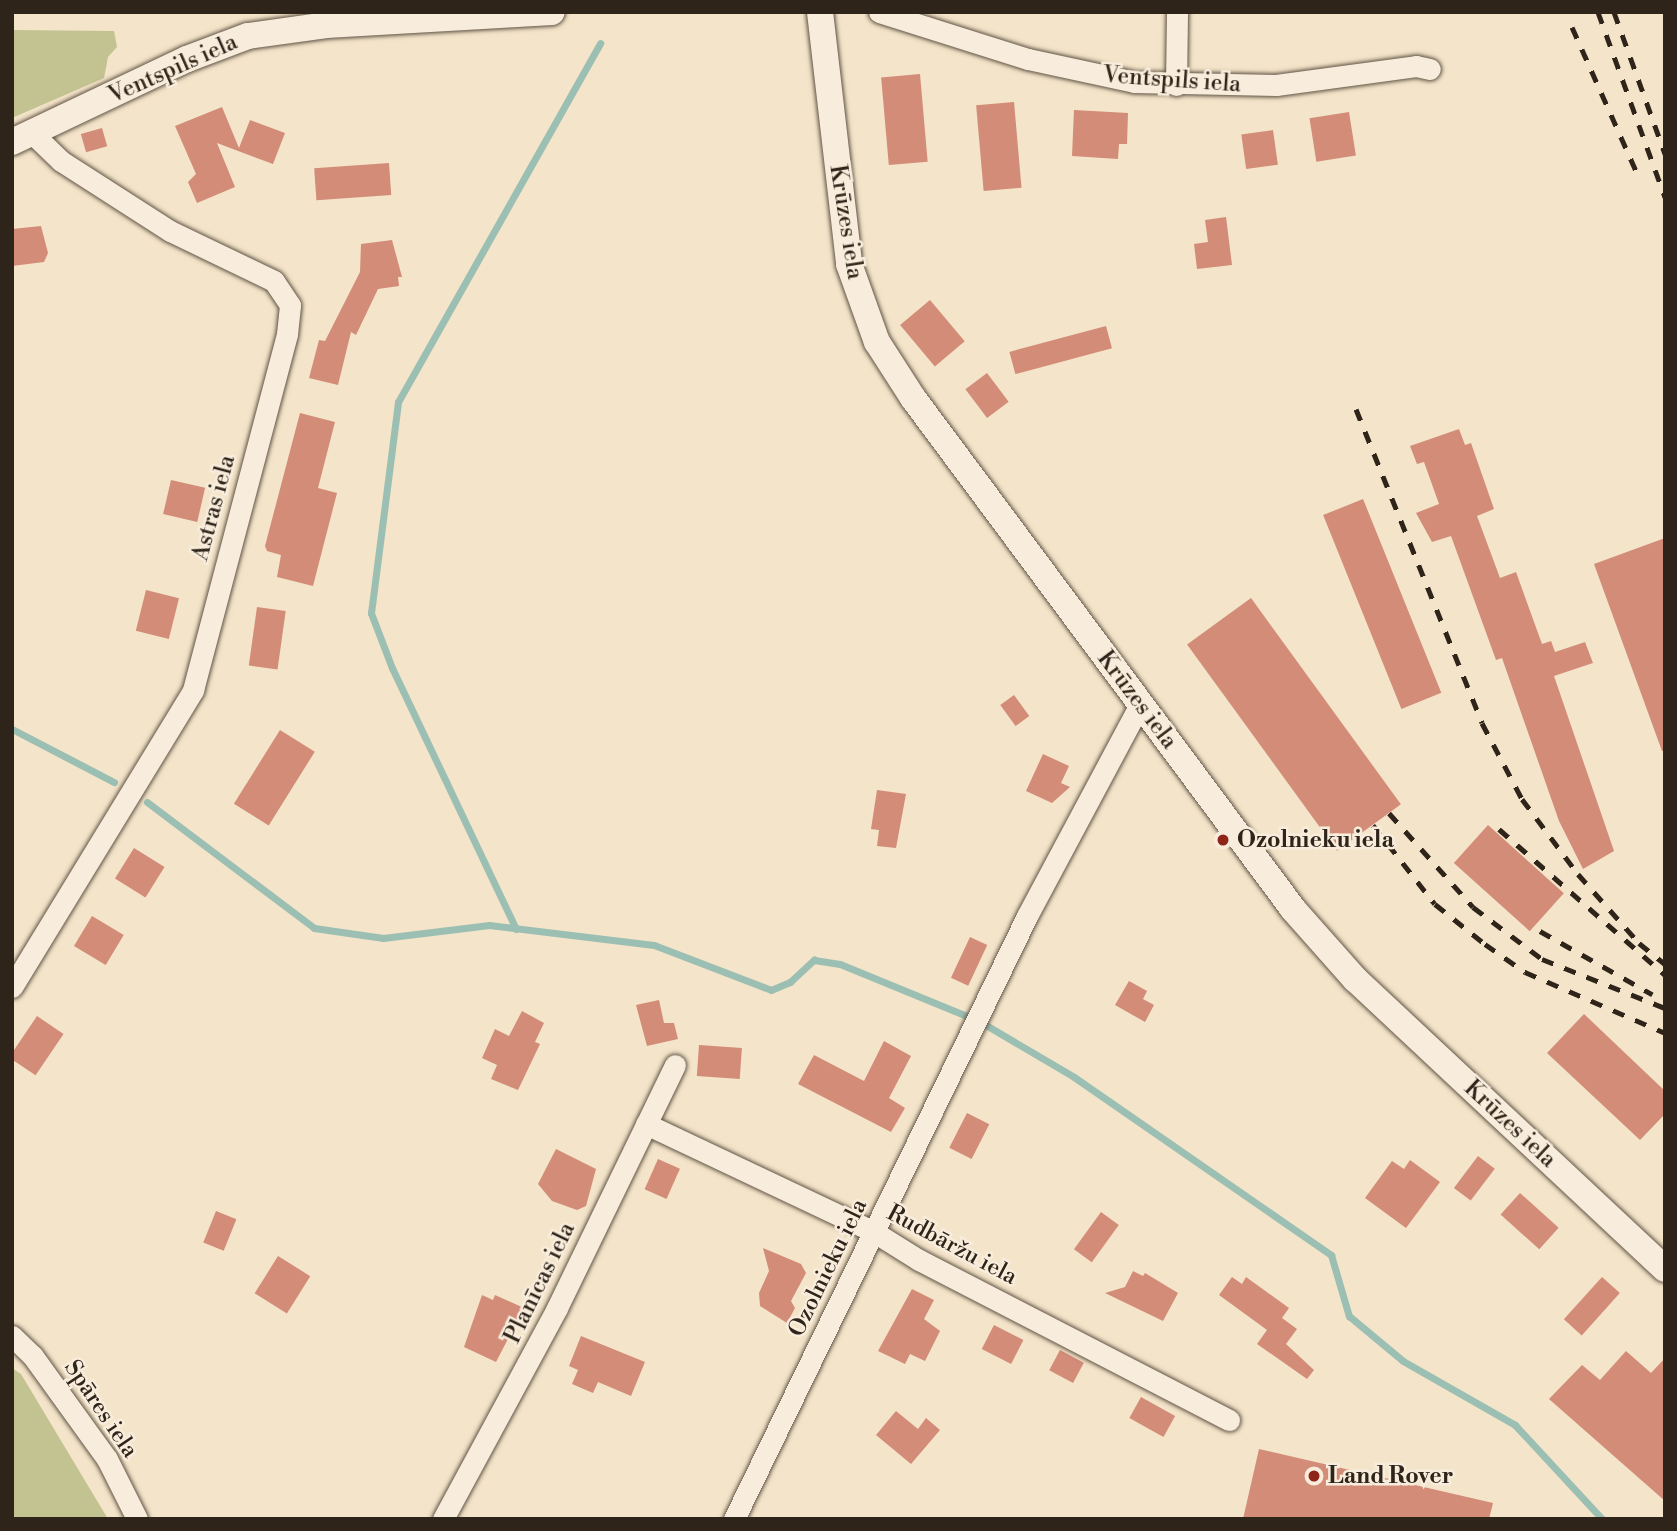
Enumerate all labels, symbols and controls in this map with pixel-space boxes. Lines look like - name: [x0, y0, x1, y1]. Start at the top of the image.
- street label: Ventspils iela: [104, 28, 242, 110]
- street label: Ventspils iela: [1102, 61, 1242, 99]
- street label: Krūzes iela: [823, 163, 869, 281]
- street label: Astras iela: [187, 452, 241, 564]
- street label: Krūzes iela: [1091, 646, 1183, 754]
- place label: Ozolnieku iela: [1237, 826, 1394, 854]
- marker: Ozolnieku iela: [1215, 832, 1231, 848]
- street label: Krūzes iela: [1458, 1074, 1562, 1174]
- street label: Ozolnieku iela: [783, 1195, 873, 1341]
- street label: Rudbāržu iela: [882, 1199, 1022, 1291]
- street label: Planīcas iela: [499, 1218, 581, 1348]
- street label: Spāres iela: [58, 1355, 144, 1463]
- place label: Land Rover: [1328, 1462, 1453, 1490]
- marker: Land Rover: [1306, 1468, 1322, 1484]

